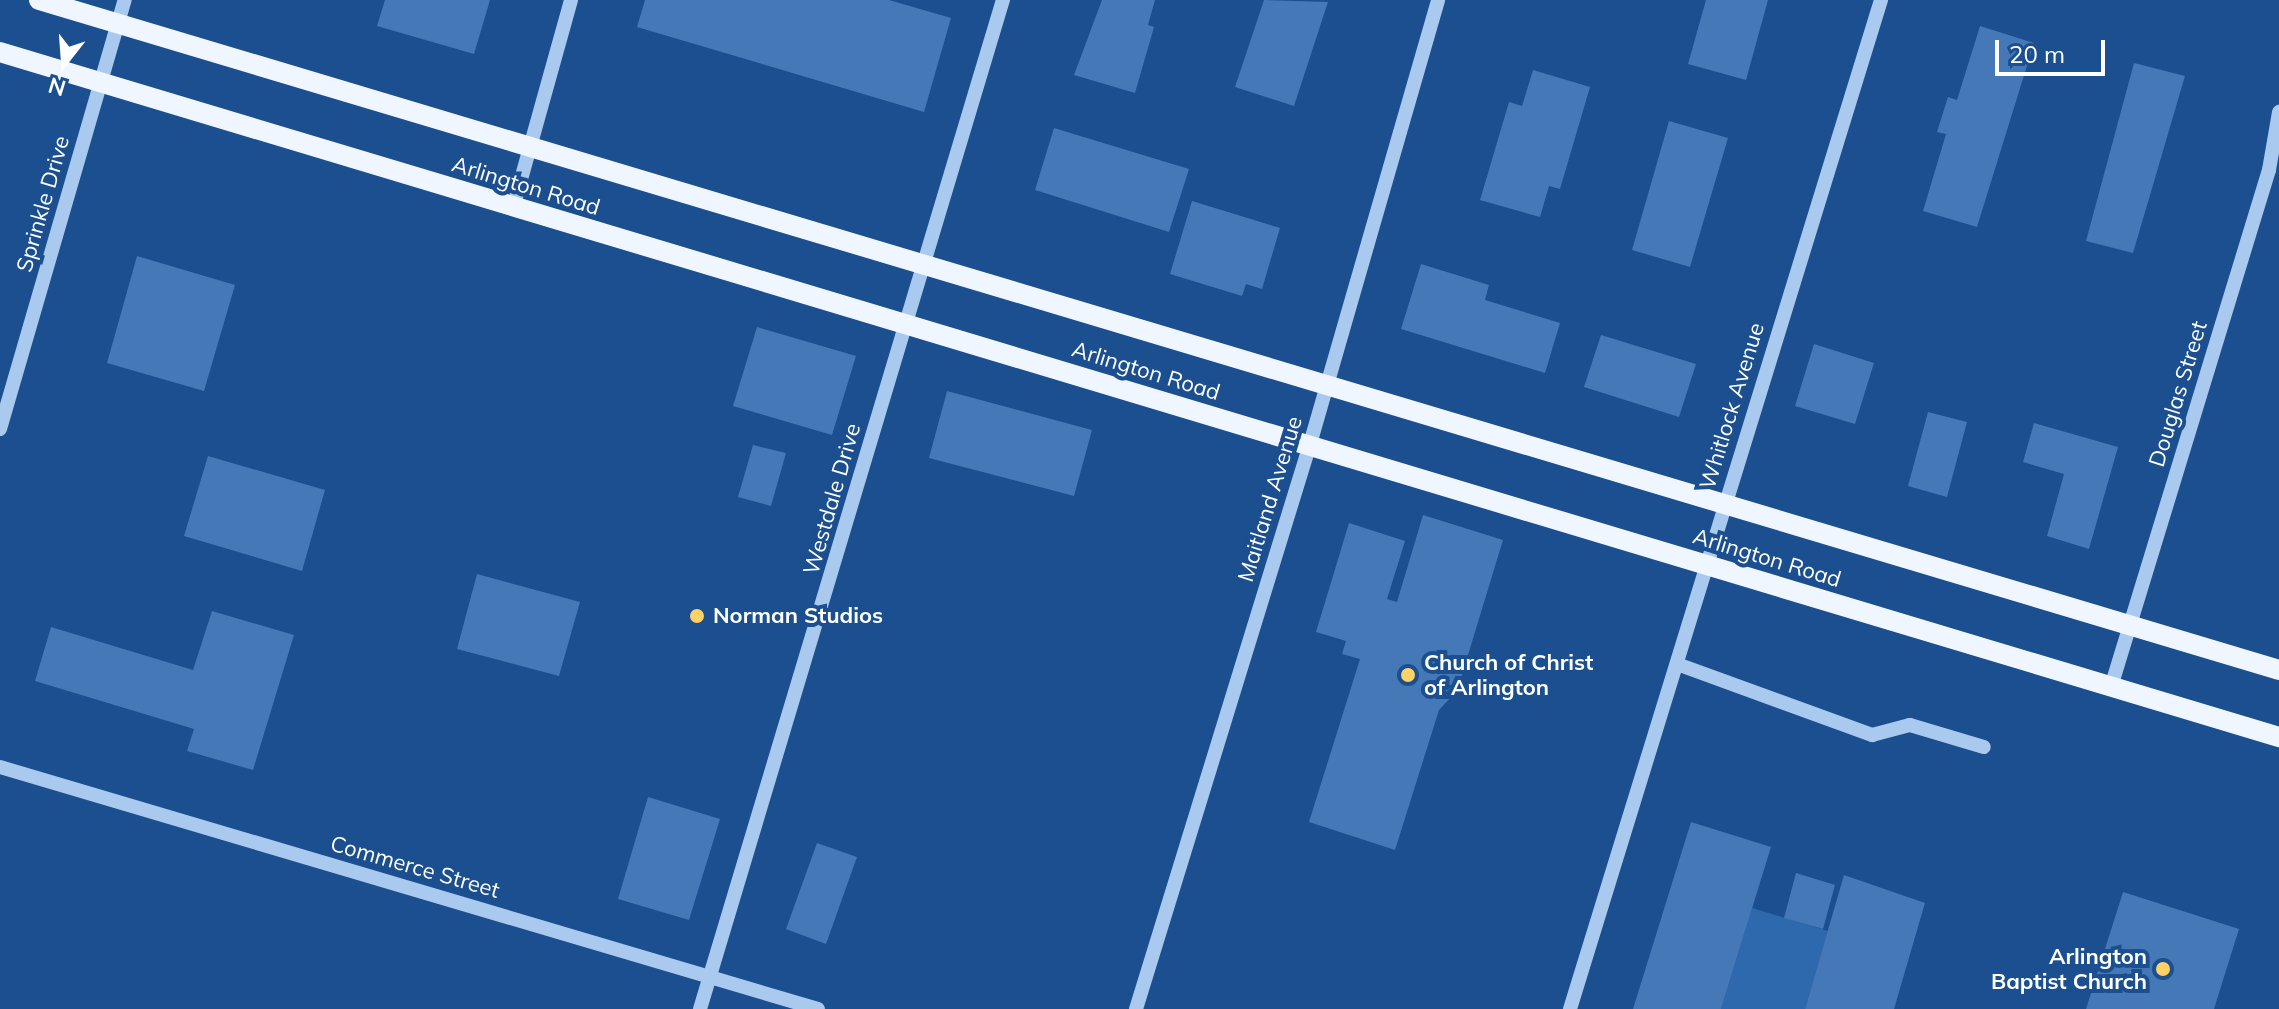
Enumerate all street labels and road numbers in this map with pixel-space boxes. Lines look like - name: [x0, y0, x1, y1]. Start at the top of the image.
- street label: Sprinkle Drive: [11, 133, 75, 275]
- street label: Arlington Road: [449, 151, 603, 221]
- street label: Douglas Street: [2143, 318, 2213, 470]
- street label: Whitlock Avenue: [1694, 320, 1770, 492]
- street label: Arlington Road: [1069, 336, 1223, 406]
- street label: Maitland Avenue: [1232, 413, 1308, 585]
- street label: Westdale Drive: [798, 420, 866, 578]
- street label: Arlington Road: [1690, 523, 1844, 593]
- street label: Commerce Street: [327, 830, 503, 904]

